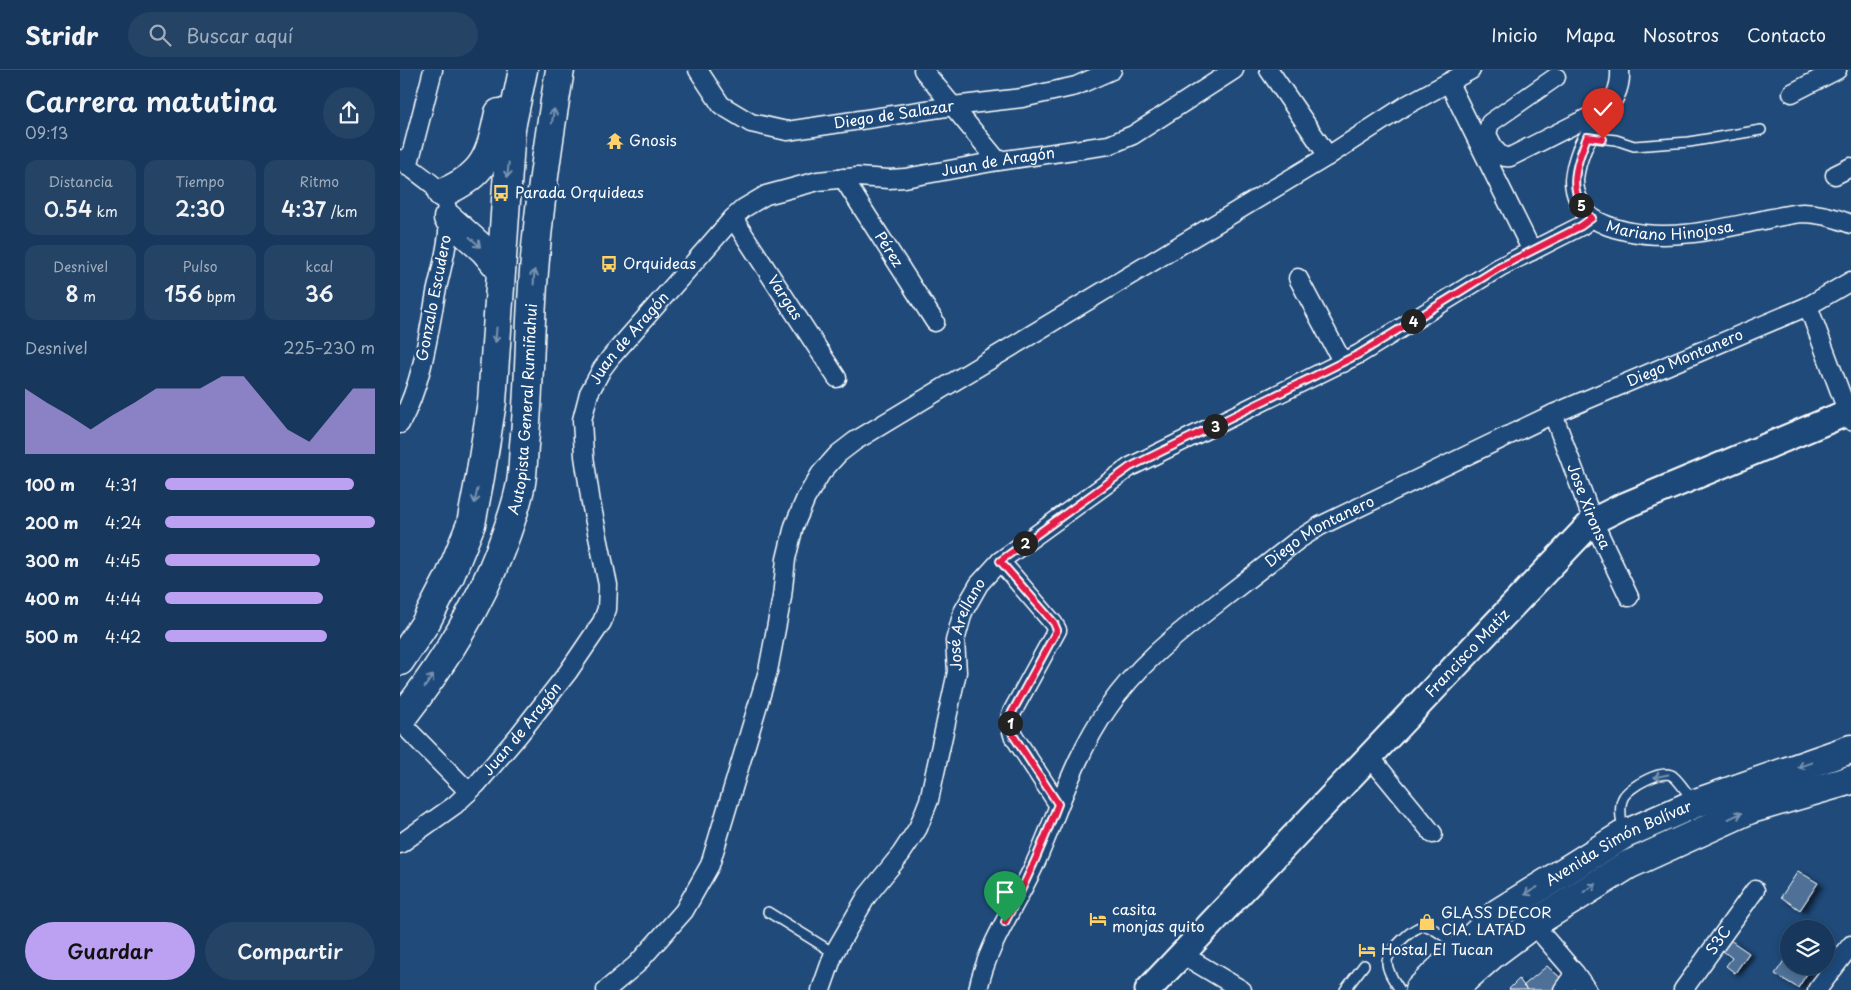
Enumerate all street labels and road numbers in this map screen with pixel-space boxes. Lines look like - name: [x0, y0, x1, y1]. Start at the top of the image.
- street label: Diego de Salazar: [832, 93, 956, 134]
- street label: Juan de Aragón: [939, 140, 1056, 181]
- street label: Mariano Hinojosa: [1604, 213, 1735, 245]
- street label: Pérez: [870, 226, 910, 271]
- street label: Gonzalo Escudero: [409, 233, 456, 363]
- street label: Vargas: [763, 270, 809, 324]
- street label: Juan de Aragón: [583, 286, 673, 388]
- street label: Autopista General Rumiñahui: [501, 303, 542, 517]
- street label: Diego Montanero: [1623, 322, 1746, 391]
- street label: Jose Xironsa: [1562, 460, 1618, 553]
- street label: Diego Montanero: [1259, 489, 1378, 572]
- street label: José Arellano: [942, 572, 990, 672]
- street label: Francisco Matiz: [1419, 603, 1514, 702]
- street label: Juan de Aragón: [476, 676, 566, 780]
- street label: Avenida Simón Bolívar: [1540, 793, 1695, 891]
- street label: S3C: [1699, 920, 1736, 959]

